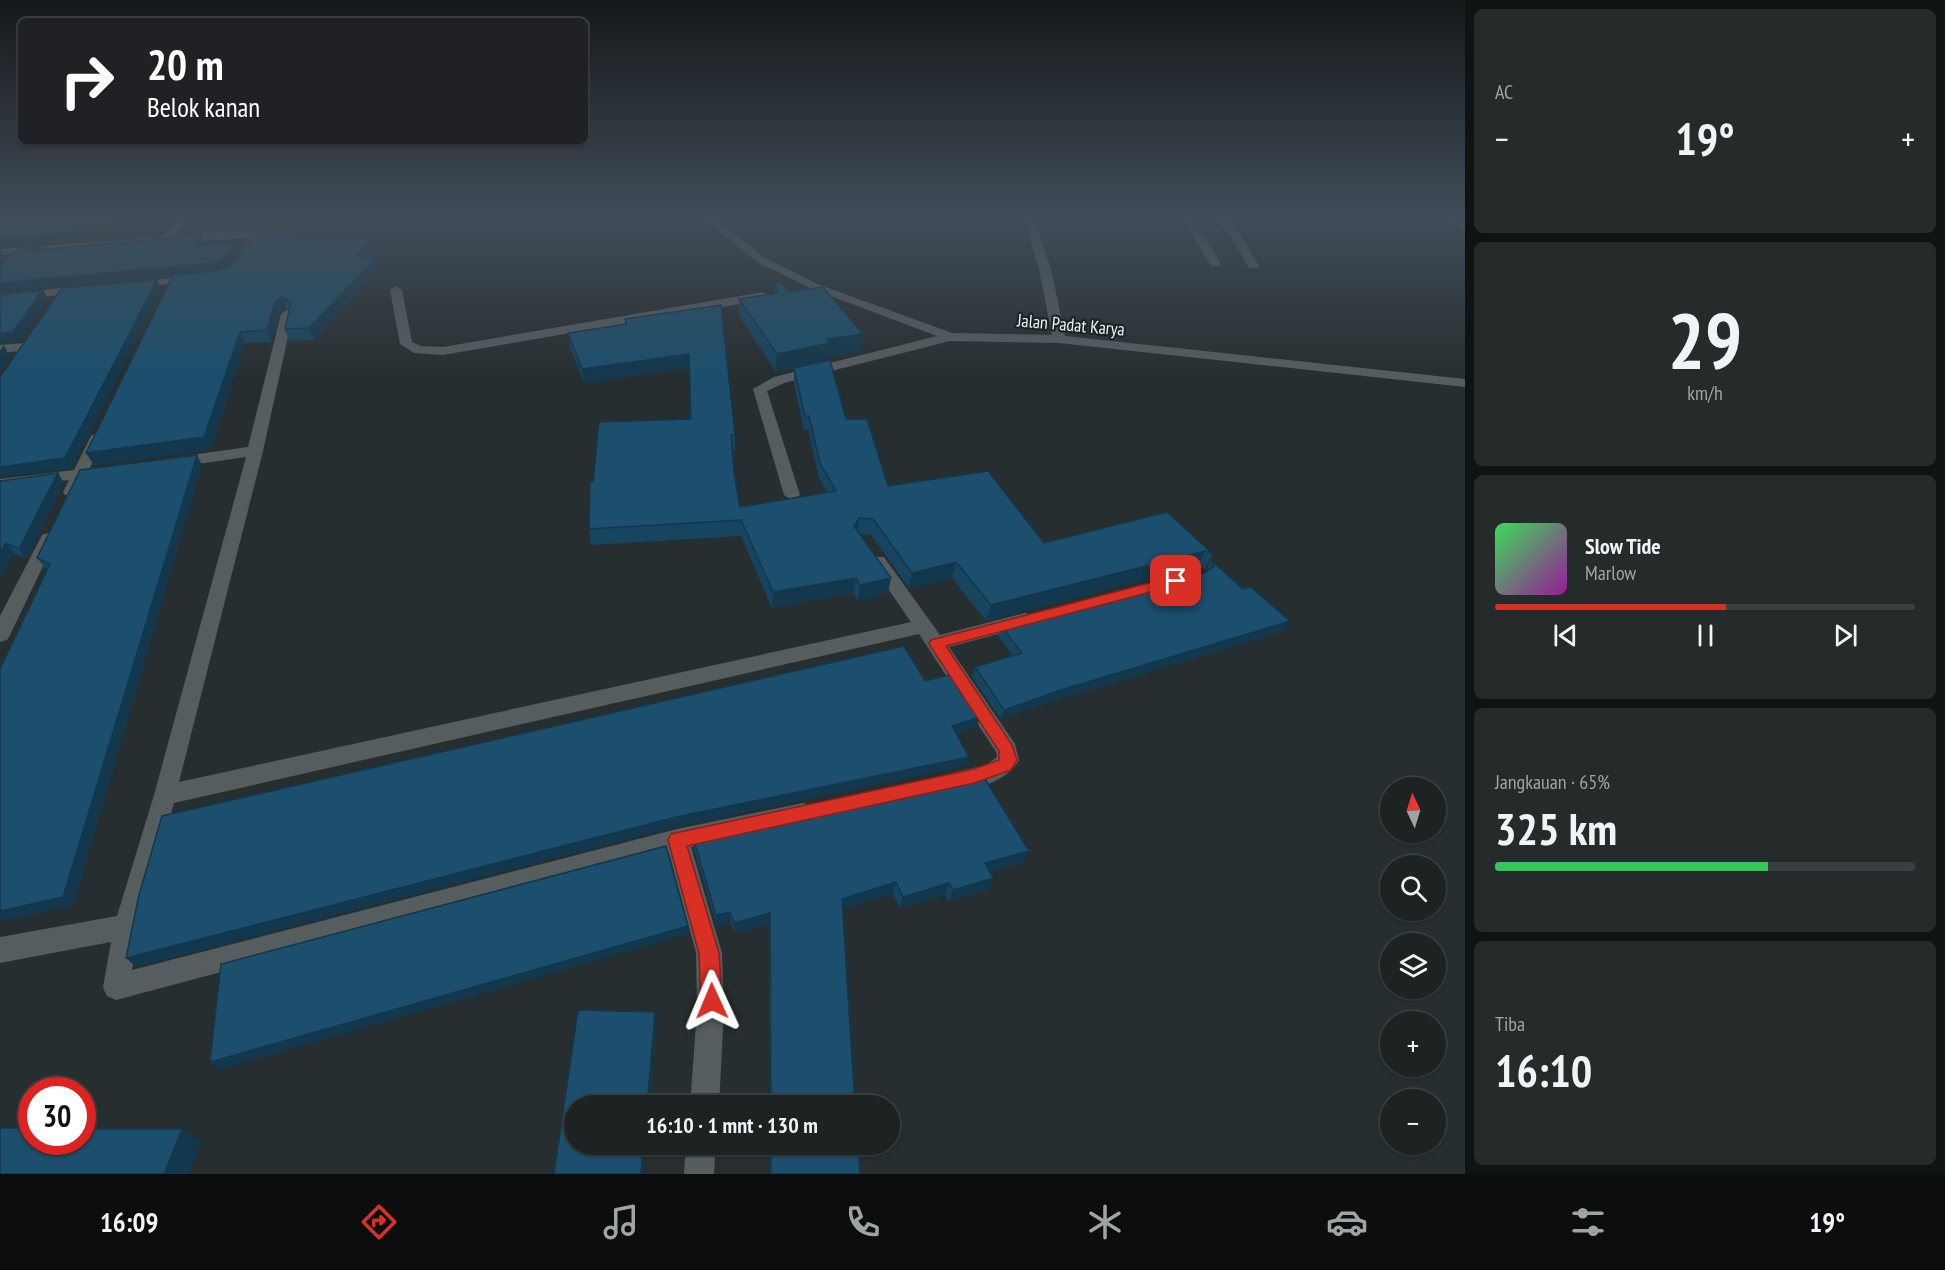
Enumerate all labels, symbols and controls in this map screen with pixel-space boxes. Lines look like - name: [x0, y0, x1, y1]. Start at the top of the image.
- text: 20 m: [147, 37, 224, 92]
- icon: right: [48, 42, 126, 120]
- text: AC: [1495, 79, 1513, 105]
- text: Belok kanan: [147, 90, 260, 124]
- text: 19°: [1675, 109, 1735, 167]
- text: −: [1495, 117, 1509, 160]
- text: +: [1901, 117, 1915, 160]
- text: 29: [1668, 290, 1742, 391]
- street label: Jalan Padat Karya: [1015, 308, 1126, 341]
- text: km/h: [1687, 380, 1723, 406]
- text: Slow Tide: [1585, 532, 1661, 560]
- pin: [1150, 555, 1201, 606]
- text: Marlow: [1585, 560, 1636, 586]
- icon: arrive: [1159, 564, 1192, 597]
- icon: previous: [1549, 619, 1582, 652]
- icon: pause: [1689, 619, 1722, 652]
- icon: next: [1829, 619, 1862, 652]
- text: Jangkauan · 65%: [1495, 769, 1610, 795]
- north arrow: [1380, 777, 1446, 843]
- map controls: [1380, 777, 1446, 1155]
- text: 325 km: [1495, 799, 1617, 857]
- button: search: [1380, 855, 1446, 921]
- button: layers: [1380, 933, 1446, 999]
- position arrow: [680, 969, 744, 1033]
- button: +: [1380, 1011, 1446, 1077]
- text: Tiba: [1495, 1011, 1525, 1037]
- text: 16:10: [1495, 1041, 1592, 1099]
- speed limit sign: 30: [18, 1077, 96, 1155]
- button: −: [1380, 1089, 1446, 1155]
- text: 16:10 · 1 mnt · 130 m: [646, 1111, 818, 1139]
- icon: directions: [358, 1201, 400, 1243]
- icon: music: [600, 1201, 642, 1243]
- icon: phone: [842, 1201, 884, 1243]
- icon: climate: [1084, 1201, 1126, 1243]
- icon: car: [1326, 1201, 1368, 1243]
- icon: filters: [1567, 1201, 1609, 1243]
- text: 16:09: [100, 1205, 158, 1239]
- text: 19°: [1809, 1205, 1845, 1239]

